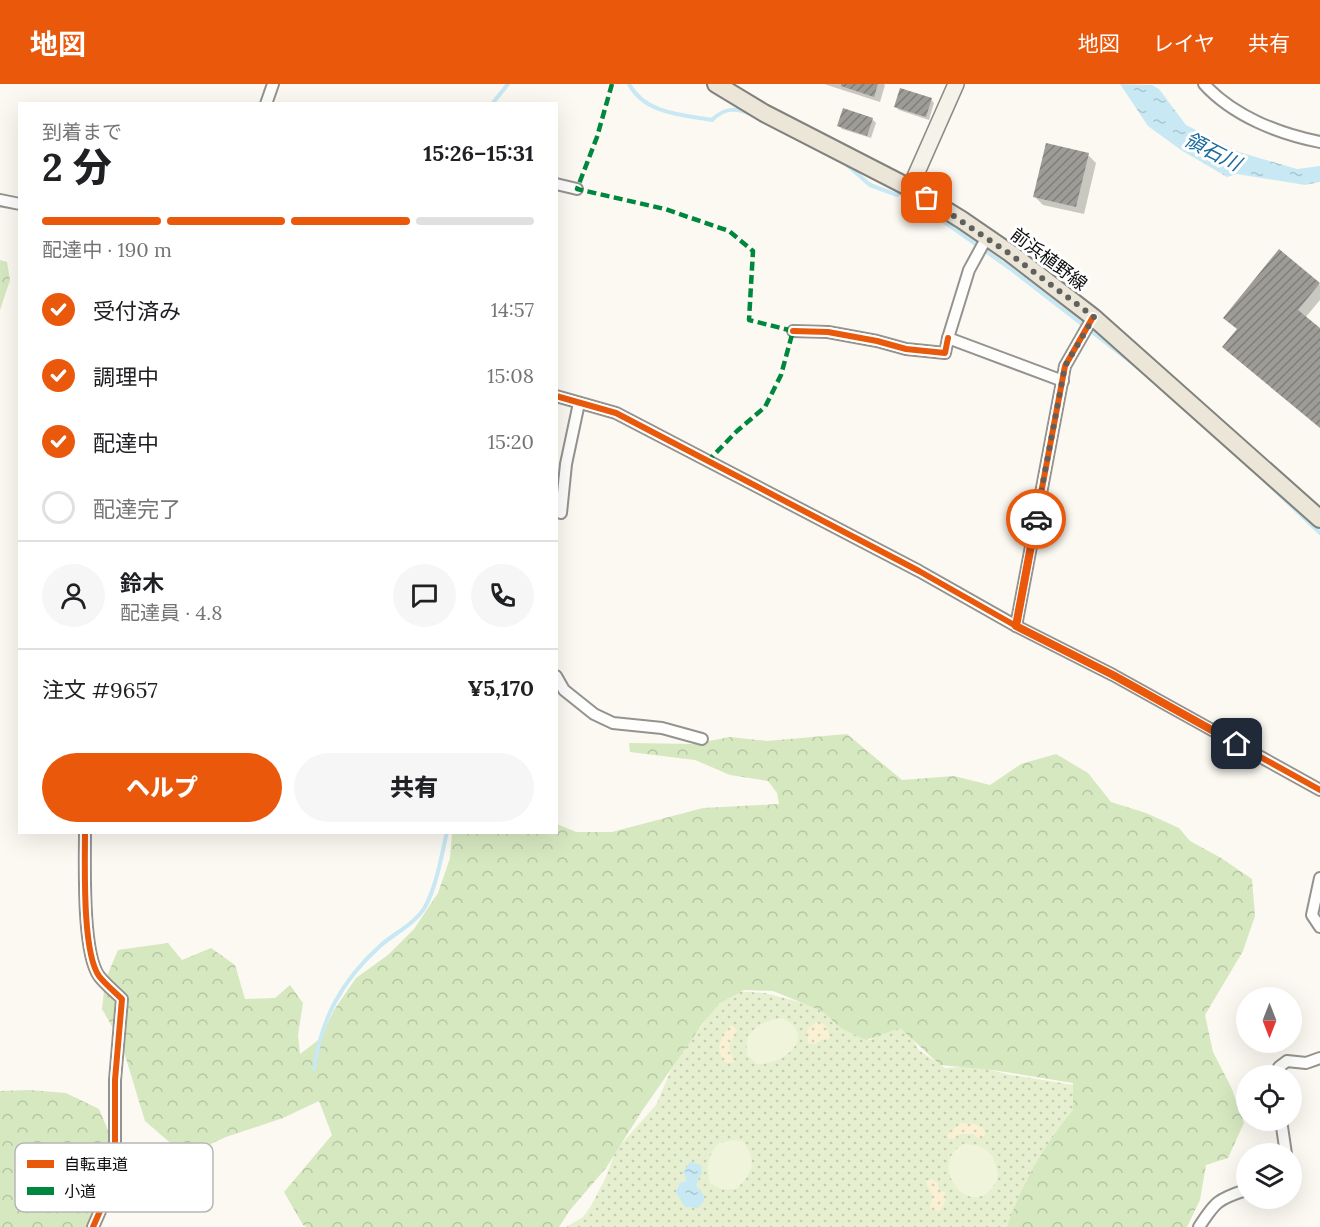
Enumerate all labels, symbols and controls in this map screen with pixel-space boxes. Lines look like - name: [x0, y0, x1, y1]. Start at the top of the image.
- text: 地図: [30, 26, 86, 62]
- text: 地図: [1078, 30, 1120, 57]
- text: レイヤ: [1153, 30, 1215, 57]
- text: 共有: [1248, 30, 1290, 57]
- text: 到着まで: [42, 119, 122, 144]
- water label: 領石川: [1181, 126, 1247, 177]
- text: 15:26–15:31: [423, 139, 534, 167]
- text: 2 分: [42, 142, 112, 192]
- pin: [901, 172, 952, 223]
- icon: bag: [910, 181, 943, 214]
- street label: 前浜植野線: [1006, 223, 1092, 295]
- text: 配達中 · 190 m: [42, 237, 172, 262]
- icon: check: [42, 293, 75, 326]
- text: 受付済み: [93, 297, 181, 325]
- text: 14:57: [491, 297, 534, 322]
- icon: check: [42, 359, 75, 392]
- text: 調理中: [93, 363, 159, 391]
- text: 15:08: [487, 363, 534, 388]
- icon: check: [42, 425, 75, 458]
- text: 配達中: [93, 429, 159, 457]
- text: 15:20: [488, 429, 534, 454]
- courier: [1006, 489, 1066, 549]
- text: 配達完了: [93, 495, 181, 523]
- icon: car: [1020, 503, 1053, 536]
- button: person: [42, 564, 105, 627]
- button: chat: [393, 564, 456, 627]
- button: phone: [471, 564, 534, 627]
- text: 鈴木: [120, 569, 164, 597]
- text: 配達員 · 4.8: [120, 600, 223, 625]
- text: ¥5,170: [467, 674, 534, 702]
- text: 注文 #9657: [42, 676, 158, 704]
- pin: [1211, 718, 1262, 769]
- icon: home: [1220, 727, 1253, 760]
- button: ヘルプ: [42, 753, 282, 822]
- button: 共有: [294, 753, 534, 822]
- north arrow: [1236, 987, 1302, 1053]
- map controls: [1236, 987, 1302, 1209]
- button: locate: [1236, 1065, 1302, 1131]
- legend: [15, 1143, 213, 1212]
- button: layers: [1236, 1143, 1302, 1209]
- text: 自転車道: [64, 1154, 128, 1174]
- text: 小道: [64, 1181, 96, 1201]

